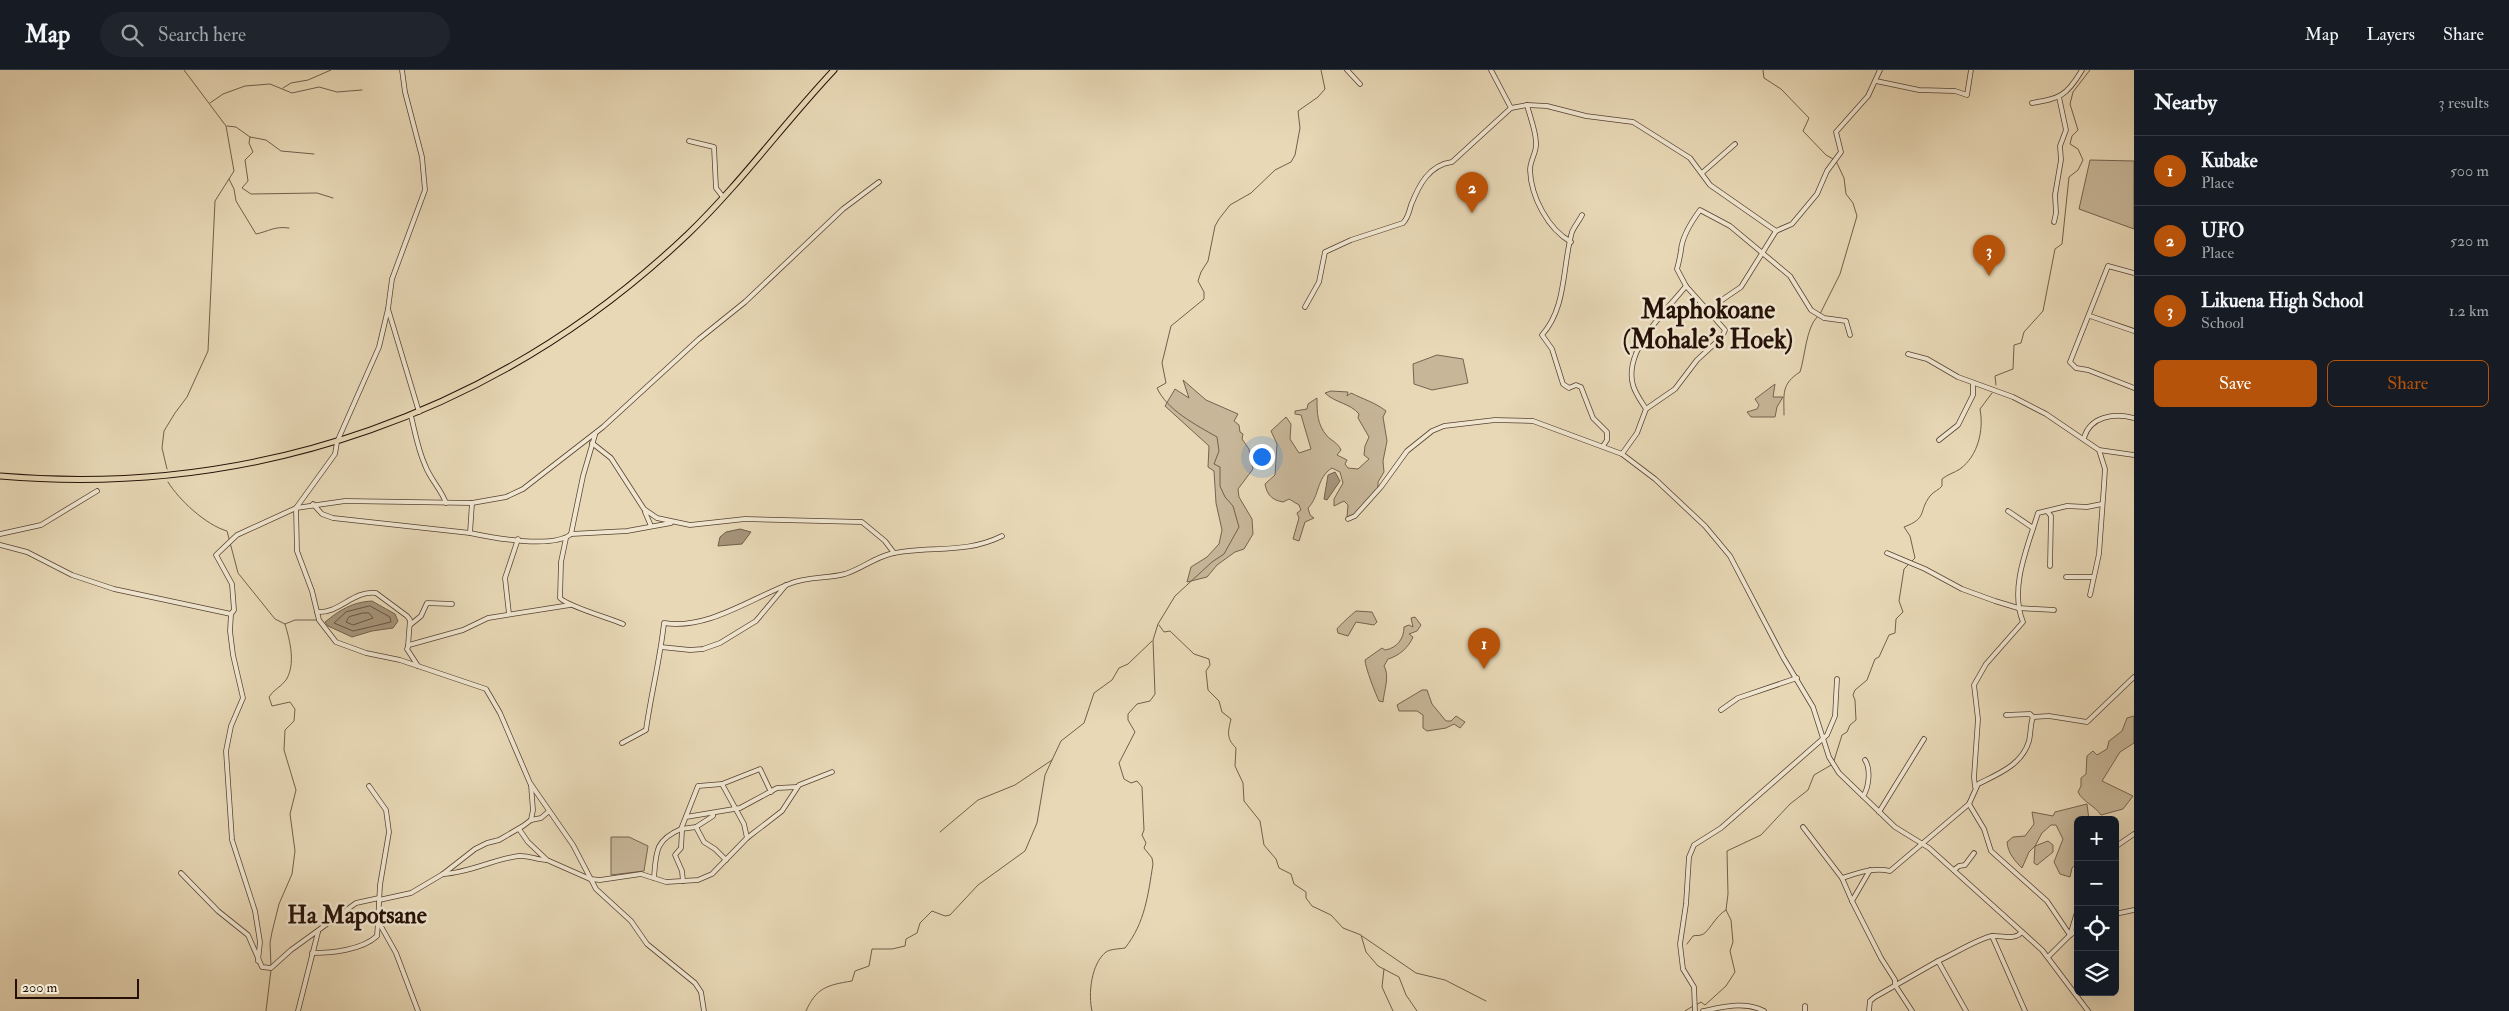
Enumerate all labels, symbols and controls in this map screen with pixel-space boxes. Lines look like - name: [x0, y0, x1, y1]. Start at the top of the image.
- search box: [100, 12, 450, 57]
- text: Map: [25, 19, 70, 50]
- icon: search: [118, 21, 146, 49]
- text: Search here: [158, 23, 246, 47]
- text: Map: [2305, 23, 2339, 46]
- text: Layers: [2367, 23, 2415, 46]
- text: Share: [2443, 23, 2484, 46]
- text: Nearby: [2154, 89, 2217, 116]
- text: 3 results: [2438, 93, 2489, 113]
- text: Kubake: [2201, 149, 2258, 173]
- text: 1: [2167, 161, 2173, 181]
- text: 500 m: [2450, 161, 2489, 181]
- pin: 2: [1456, 172, 1488, 213]
- text: Place: [2201, 173, 2234, 193]
- text: UFO: [2201, 219, 2244, 243]
- text: 2: [2166, 231, 2174, 251]
- text: 520 m: [2450, 231, 2489, 251]
- pin: 3: [1973, 235, 2005, 276]
- text: Place: [2201, 243, 2234, 263]
- text: Likuena High School: [2201, 289, 2363, 313]
- district label: Maphokoane (Mohale's Hoek): [1623, 294, 1793, 356]
- text: 3: [2167, 301, 2173, 321]
- text: 1.2 km: [2449, 301, 2489, 321]
- text: School: [2201, 313, 2244, 333]
- button: Save: [2154, 360, 2317, 407]
- button: Share: [2327, 360, 2489, 407]
- your location: [1249, 444, 1275, 470]
- pin: 1: [1468, 628, 1500, 669]
- map controls: [2074, 816, 2119, 996]
- button: +: [2074, 816, 2119, 861]
- button: −: [2074, 861, 2119, 906]
- district label: Ha Mapotsane: [287, 900, 427, 931]
- button: locate: [2074, 906, 2119, 951]
- button: layers: [2074, 951, 2119, 996]
- scale bar: [15, 976, 139, 999]
- text: 200 m: [22, 979, 57, 996]

